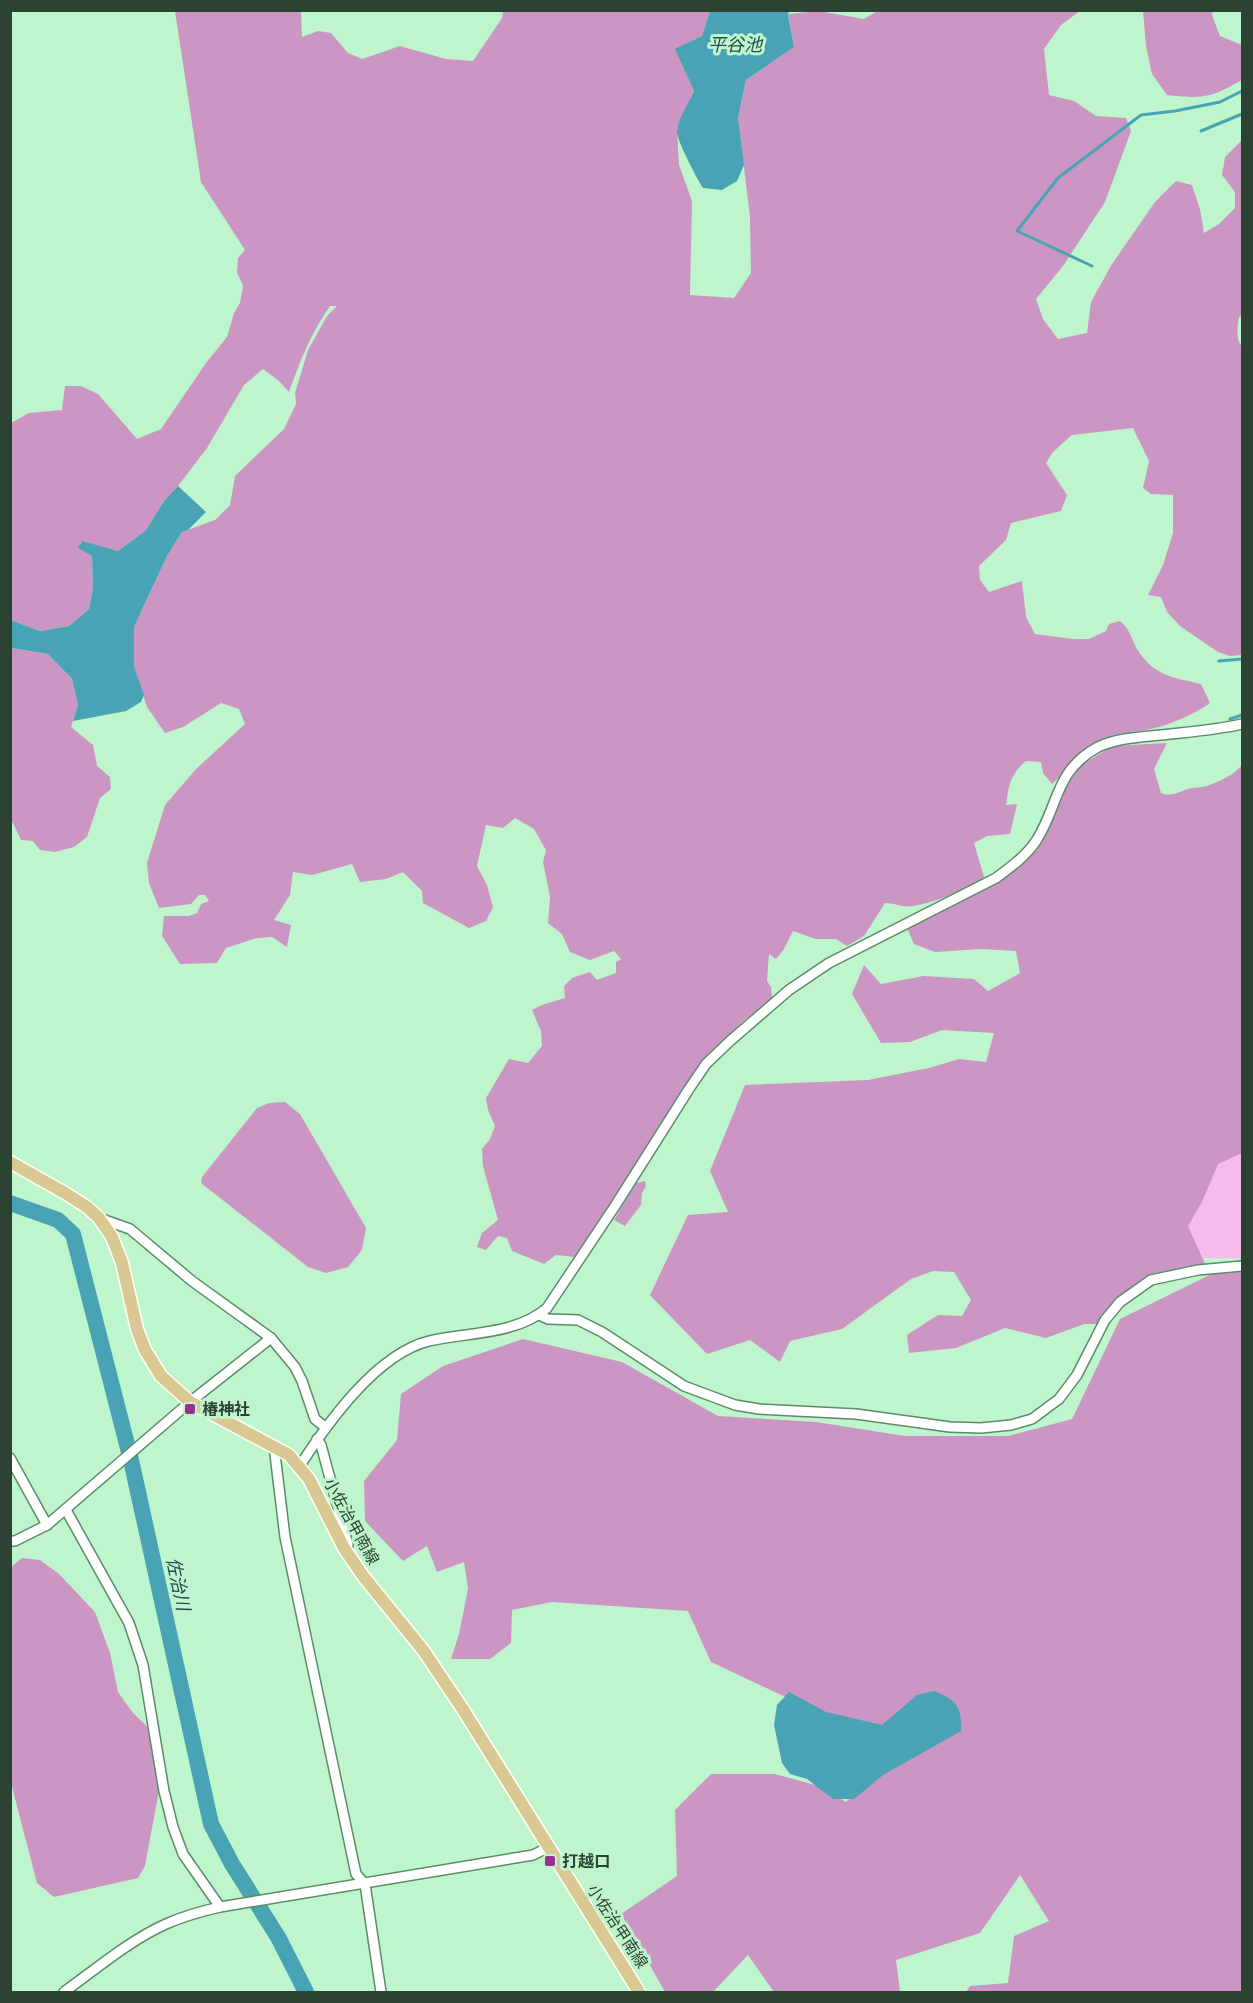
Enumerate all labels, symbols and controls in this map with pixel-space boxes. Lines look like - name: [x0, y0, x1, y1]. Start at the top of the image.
- water label: 平谷池: [708, 34, 764, 56]
- place label: 椿神社: [202, 1400, 250, 1420]
- marker: 椿神社: [183, 1402, 197, 1416]
- street label: 小佐治甲南線: [319, 1475, 383, 1568]
- water label: 佐治川: [162, 1555, 195, 1615]
- place label: 打越口: [562, 1852, 610, 1872]
- marker: 打越口: [543, 1854, 557, 1868]
- street label: 小佐治甲南線: [583, 1881, 652, 1972]

